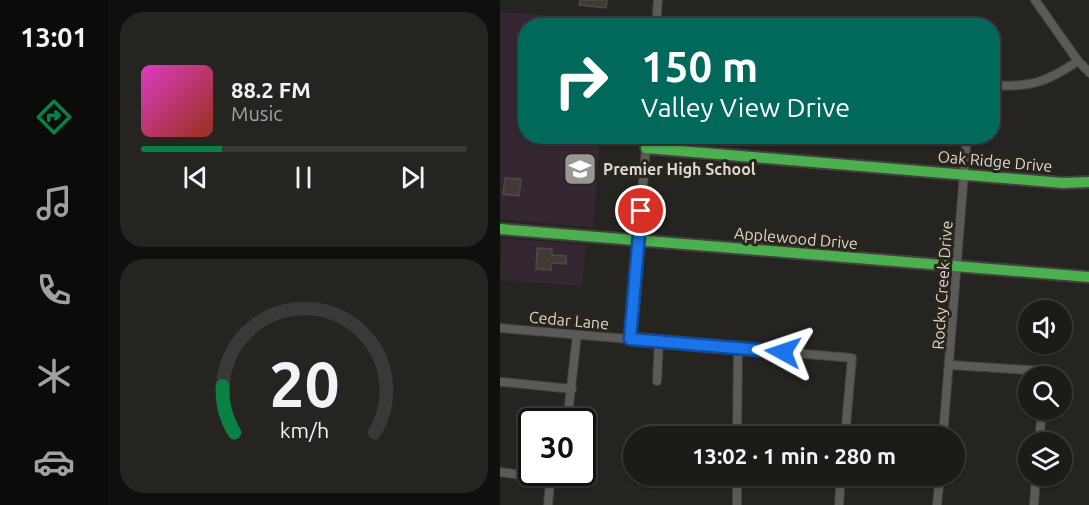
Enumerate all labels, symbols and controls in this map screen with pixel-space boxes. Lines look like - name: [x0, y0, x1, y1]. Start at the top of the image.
- text: 13:01: [20, 22, 88, 52]
- icon: right: [542, 42, 620, 120]
- text: 150 m: [641, 43, 758, 90]
- text: 88.2 FM: [231, 77, 311, 102]
- text: Valley View Drive: [641, 92, 850, 122]
- icon: directions: [33, 96, 75, 138]
- text: Music: [231, 102, 283, 125]
- street label: Oak Ridge Drive: [937, 147, 1053, 175]
- school or university icon: Premier High School: [562, 151, 598, 187]
- place label: Premier High School: [603, 160, 756, 178]
- icon: previous: [179, 161, 212, 194]
- icon: pause: [287, 161, 320, 194]
- icon: next: [396, 161, 429, 194]
- icon: music: [33, 182, 75, 224]
- pin: [615, 185, 666, 236]
- icon: arrive: [624, 194, 657, 227]
- street label: Rocky Creek Drive: [929, 220, 955, 350]
- street label: Applewood Drive: [733, 224, 859, 252]
- icon: phone: [33, 269, 75, 311]
- map controls: [1018, 300, 1072, 486]
- button: sound: [1018, 300, 1072, 354]
- street label: Cedar Lane: [528, 308, 610, 332]
- position arrow: [751, 320, 815, 384]
- text: 20: [269, 349, 339, 419]
- icon: climate: [33, 355, 75, 397]
- button: search: [1018, 366, 1072, 420]
- speed limit sign: 30: [518, 408, 596, 486]
- text: km/h: [279, 418, 329, 442]
- button: layers: [1018, 432, 1072, 486]
- icon: car: [33, 441, 75, 483]
- text: 13:02 · 1 min · 280 m: [692, 443, 896, 468]

